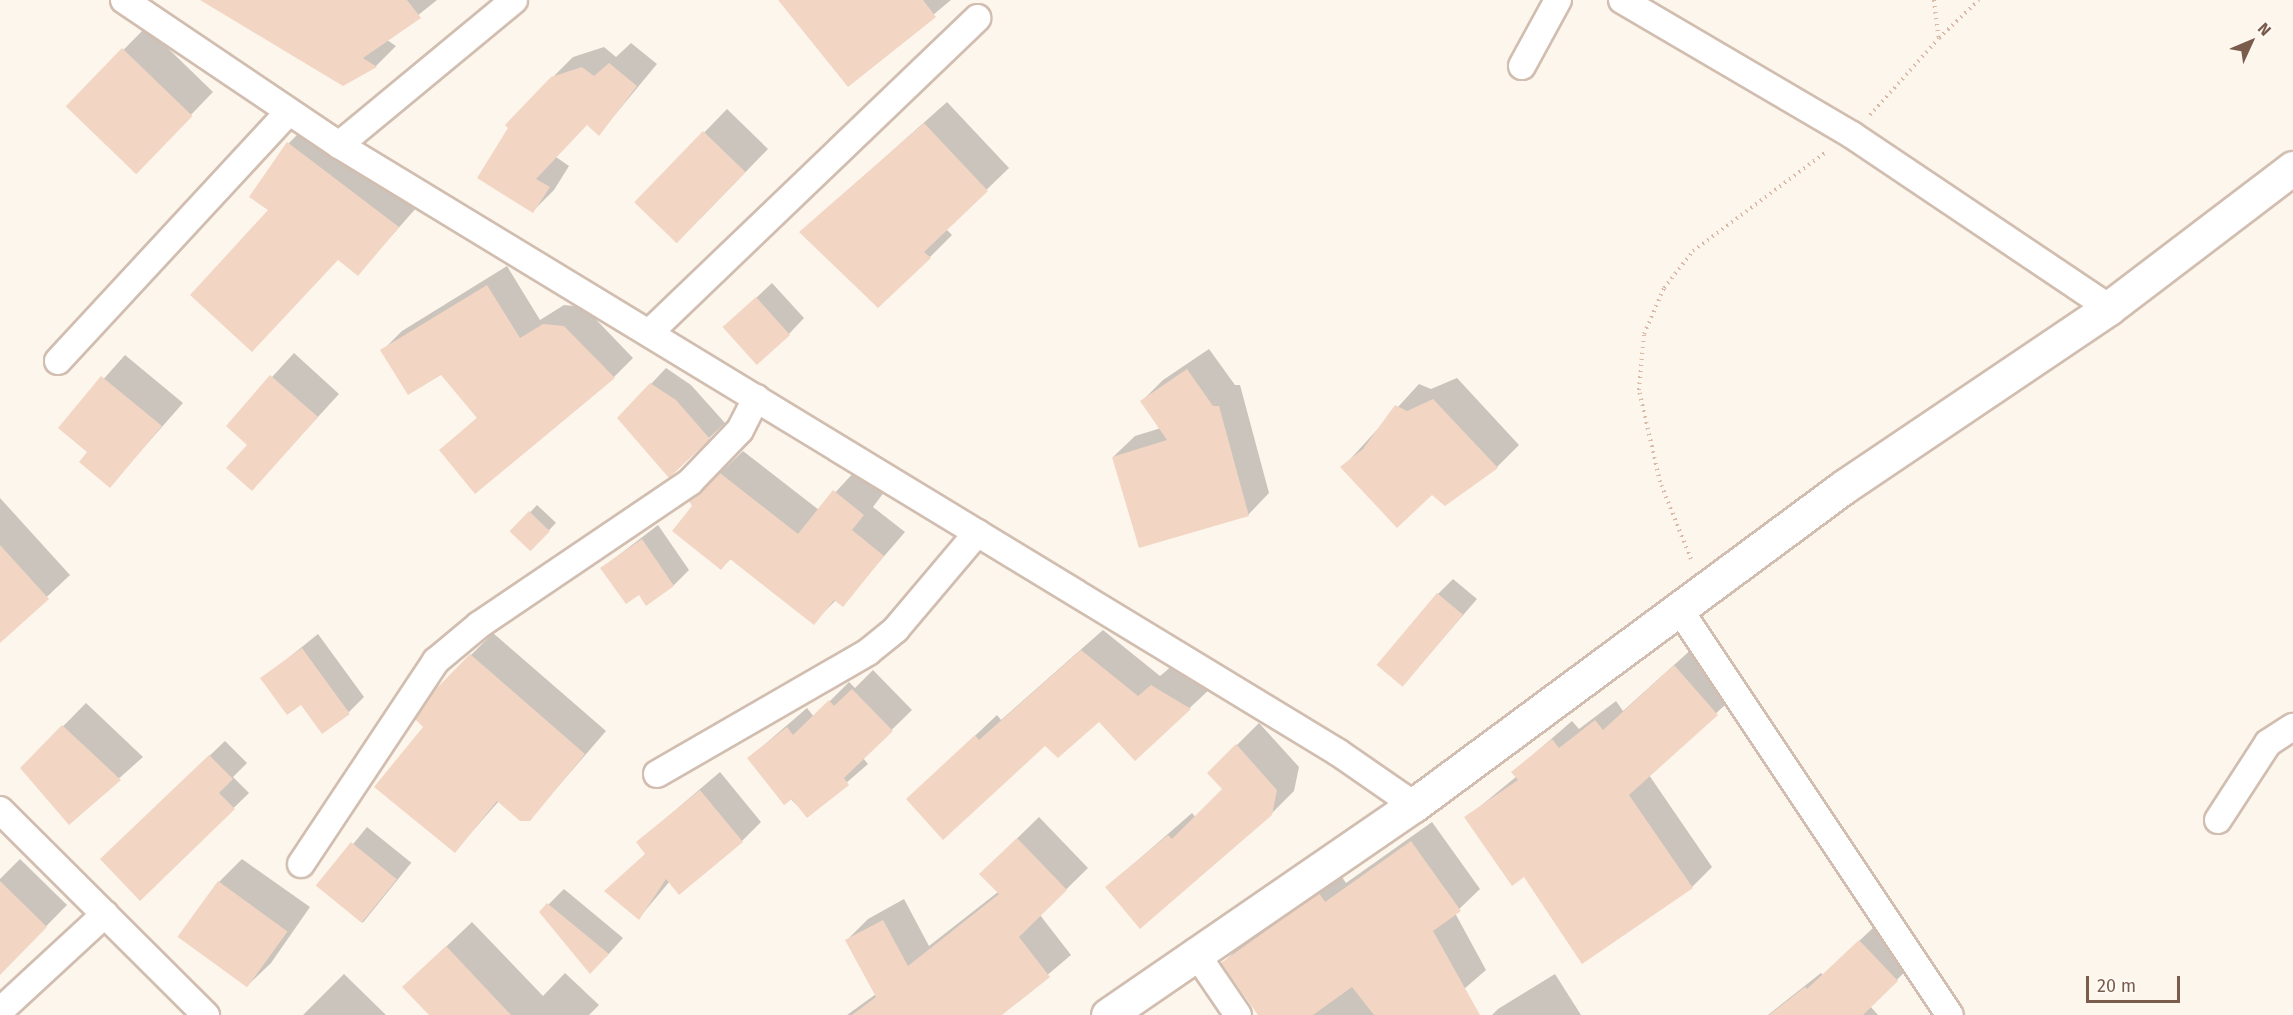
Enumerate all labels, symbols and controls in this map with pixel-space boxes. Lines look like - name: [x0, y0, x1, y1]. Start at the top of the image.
- north arrow: [2221, 12, 2281, 72]
- text: N: [2254, 19, 2275, 40]
- scale bar: [2089, 964, 2184, 1002]
- text: 20 m: [2097, 975, 2136, 997]

